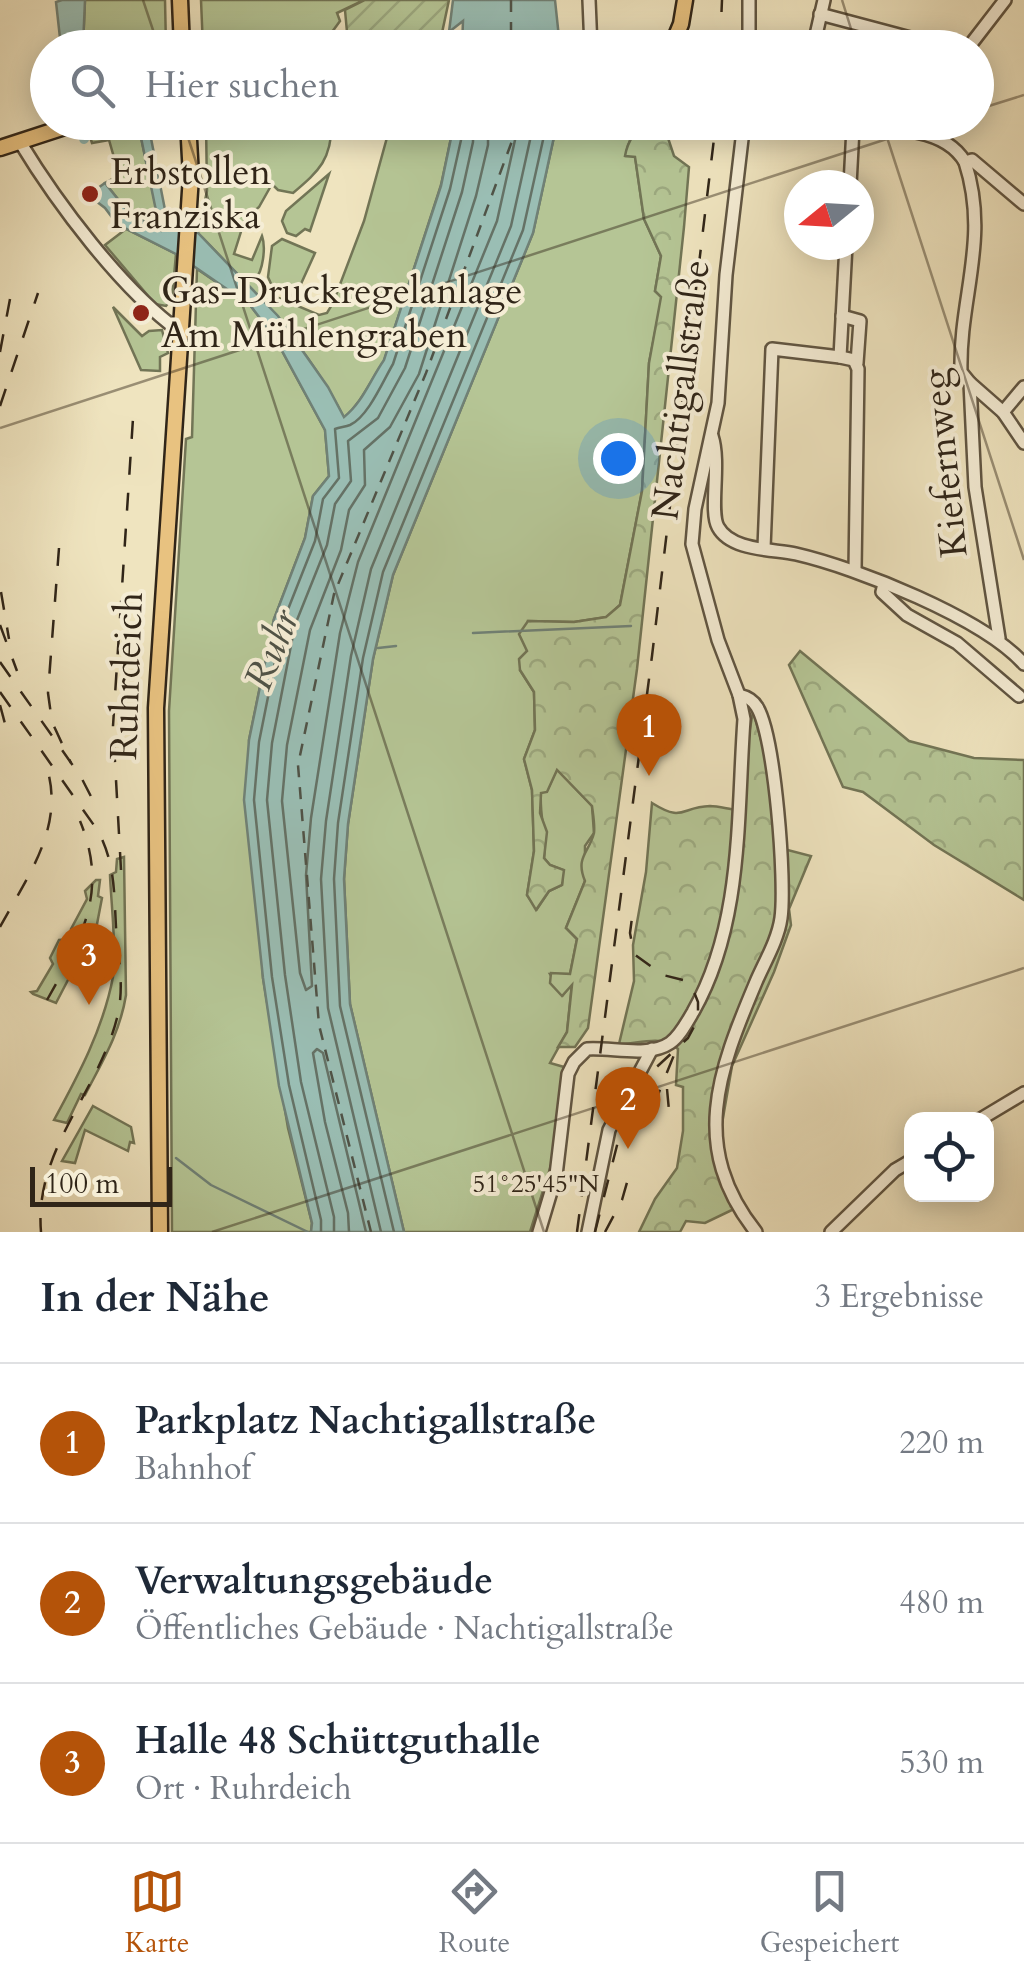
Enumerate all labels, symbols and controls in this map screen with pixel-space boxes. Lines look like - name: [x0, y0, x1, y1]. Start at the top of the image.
- search box: [30, 30, 994, 140]
- icon: search: [65, 58, 120, 113]
- text: Hier suchen: [145, 59, 339, 111]
- place label: Erbstollen Franziska: [110, 146, 272, 242]
- north arrow: [784, 170, 874, 260]
- marker: Erbstollen Franziska: [79, 183, 101, 205]
- street label: Nachtigallstraße: [639, 257, 723, 523]
- place label: Gas-Druckregelanlage Am Mühlengraben: [161, 265, 522, 361]
- marker: Gas-Druckregelanlage Am Mühlengraben: [130, 302, 152, 324]
- street label: Kiefernweg: [909, 365, 981, 560]
- your location: [593, 433, 644, 484]
- street label: Ruhrdeich: [98, 591, 156, 761]
- water label: Ruhr: [231, 600, 314, 698]
- pin: 1: [616, 694, 682, 776]
- pin: 3: [56, 922, 122, 1005]
- pin: 2: [596, 1066, 660, 1149]
- map controls: [904, 1112, 994, 1202]
- button: locate: [904, 1112, 994, 1202]
- scale bar: [30, 1162, 172, 1206]
- text: 100 m: [45, 1165, 119, 1203]
- text: 51°25'45"N: [473, 1167, 599, 1201]
- text: In der Nähe: [40, 1269, 270, 1326]
- text: 3 Ergebnisse: [815, 1275, 984, 1319]
- text: Parkplatz Nachtigallstraße: [135, 1395, 596, 1447]
- text: 1: [64, 1421, 81, 1465]
- text: 220 m: [899, 1421, 984, 1465]
- text: Bahnhof: [135, 1447, 251, 1491]
- text: Verwaltungsgebäude: [135, 1555, 493, 1607]
- text: 2: [64, 1581, 81, 1625]
- text: 480 m: [899, 1581, 984, 1625]
- text: Öffentliches Gebäude · Nachtigallstraße: [135, 1607, 674, 1651]
- text: Halle 48 Schüttguthalle: [135, 1715, 541, 1767]
- text: 3: [64, 1741, 81, 1785]
- text: 530 m: [899, 1741, 984, 1785]
- text: Ort · Ruhrdeich: [135, 1767, 351, 1811]
- tab: Karte: [125, 1864, 189, 1962]
- tab: Route: [439, 1864, 510, 1962]
- tab: Gespeichert: [760, 1864, 899, 1962]

